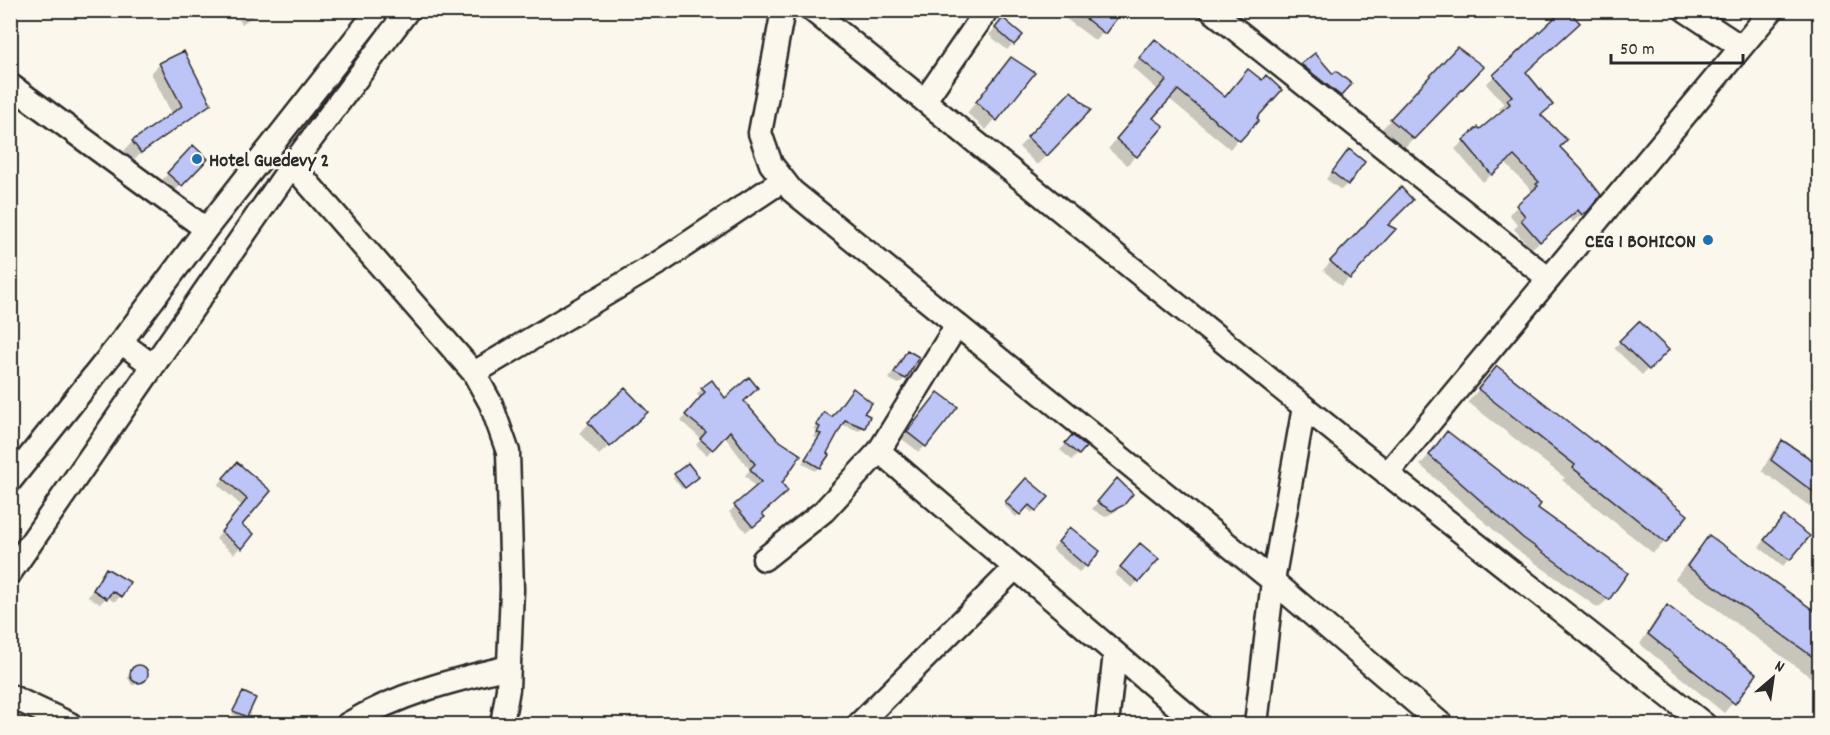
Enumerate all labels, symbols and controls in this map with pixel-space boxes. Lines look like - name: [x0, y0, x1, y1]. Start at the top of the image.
- scale bar: [1611, 27, 1743, 65]
- text: 50 m: [1620, 38, 1655, 63]
- place label: Hotel Guedevy 2: [209, 148, 329, 176]
- marker: Hotel Guedevy 2: [190, 152, 204, 166]
- place label: CEG 1 BOHICON: [1585, 229, 1696, 257]
- marker: CEG 1 BOHICON: [1701, 233, 1715, 247]
- north arrow: [1743, 648, 1803, 708]
- text: N: [1770, 655, 1788, 679]

